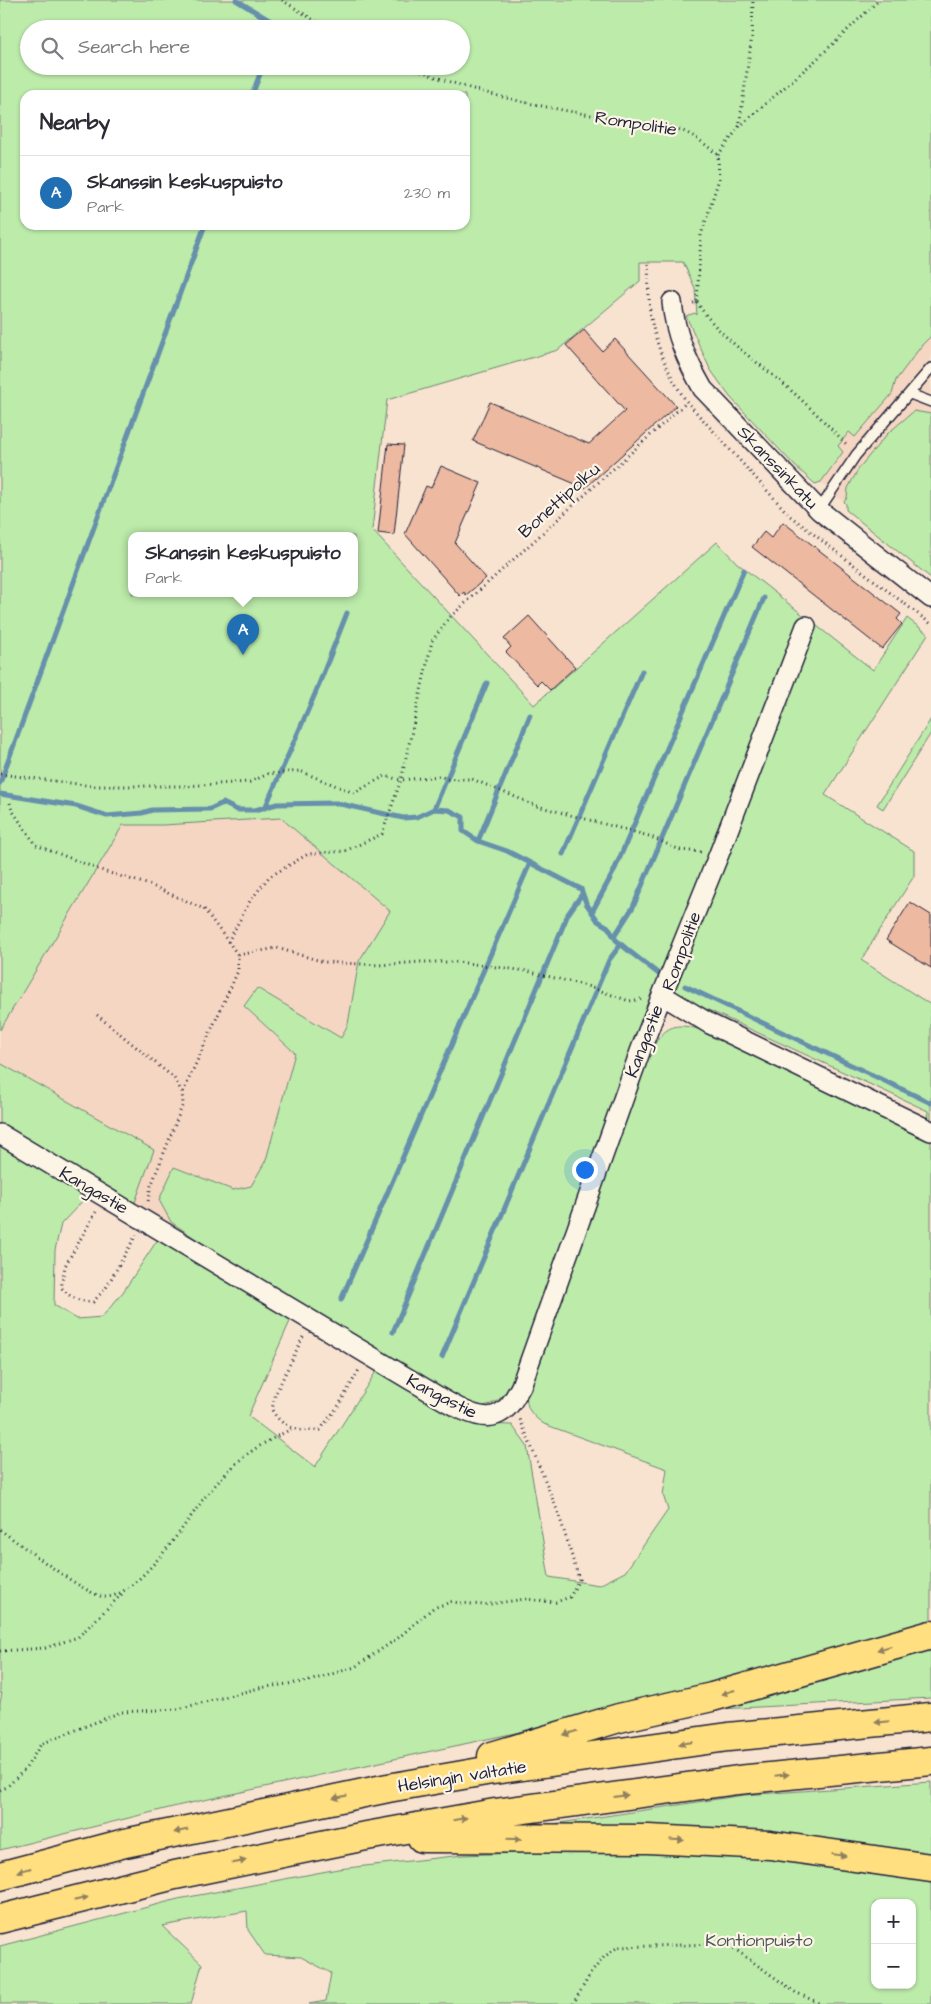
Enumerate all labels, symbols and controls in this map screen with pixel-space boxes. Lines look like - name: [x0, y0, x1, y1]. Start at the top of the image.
- search box: [20, 20, 470, 75]
- icon: search: [38, 34, 66, 62]
- text: Search here: [78, 34, 190, 61]
- street label: Rompolitie: [593, 105, 679, 142]
- text: Nearby: [40, 108, 110, 137]
- text: Skanssin keskuspuisto: [87, 169, 282, 196]
- text: A: [51, 182, 61, 204]
- text: 230 m: [404, 182, 450, 204]
- text: Park: [87, 196, 124, 218]
- street label: Skanssinkatu: [731, 420, 824, 515]
- street label: Bonettipolku: [513, 457, 606, 544]
- popup: [128, 532, 358, 597]
- text: Skanssin keskuspuisto: [145, 540, 341, 567]
- text: Park: [145, 567, 182, 589]
- pin: A: [227, 614, 259, 655]
- street label: Rompolitie: [656, 908, 707, 994]
- street label: Kangastie: [619, 1001, 671, 1082]
- your location: [572, 1157, 598, 1183]
- street label: Kangastie: [54, 1161, 133, 1221]
- street label: Kangastie: [402, 1368, 482, 1426]
- one-way arrow: [877, 1644, 892, 1652]
- one-way arrow: [720, 1689, 735, 1697]
- one-way arrow: [874, 1718, 890, 1726]
- one-way arrow: [563, 1729, 578, 1737]
- one-way arrow: [678, 1739, 694, 1747]
- street label: Helsingin valtatie: [396, 1754, 529, 1800]
- one-way arrow: [775, 1771, 791, 1779]
- one-way arrow: [613, 1791, 629, 1799]
- one-way arrow: [332, 1794, 348, 1802]
- one-way arrow: [453, 1815, 469, 1823]
- one-way arrow: [174, 1827, 189, 1835]
- one-way arrow: [507, 1836, 523, 1844]
- one-way arrow: [669, 1837, 685, 1845]
- one-way arrow: [831, 1851, 847, 1859]
- one-way arrow: [232, 1858, 247, 1866]
- one-way arrow: [16, 1866, 31, 1874]
- one-way arrow: [74, 1895, 89, 1903]
- map controls: [871, 1899, 916, 1989]
- button: +: [871, 1899, 916, 1944]
- park label: Kontionpuisto: [705, 1928, 813, 1953]
- button: −: [871, 1944, 916, 1989]

